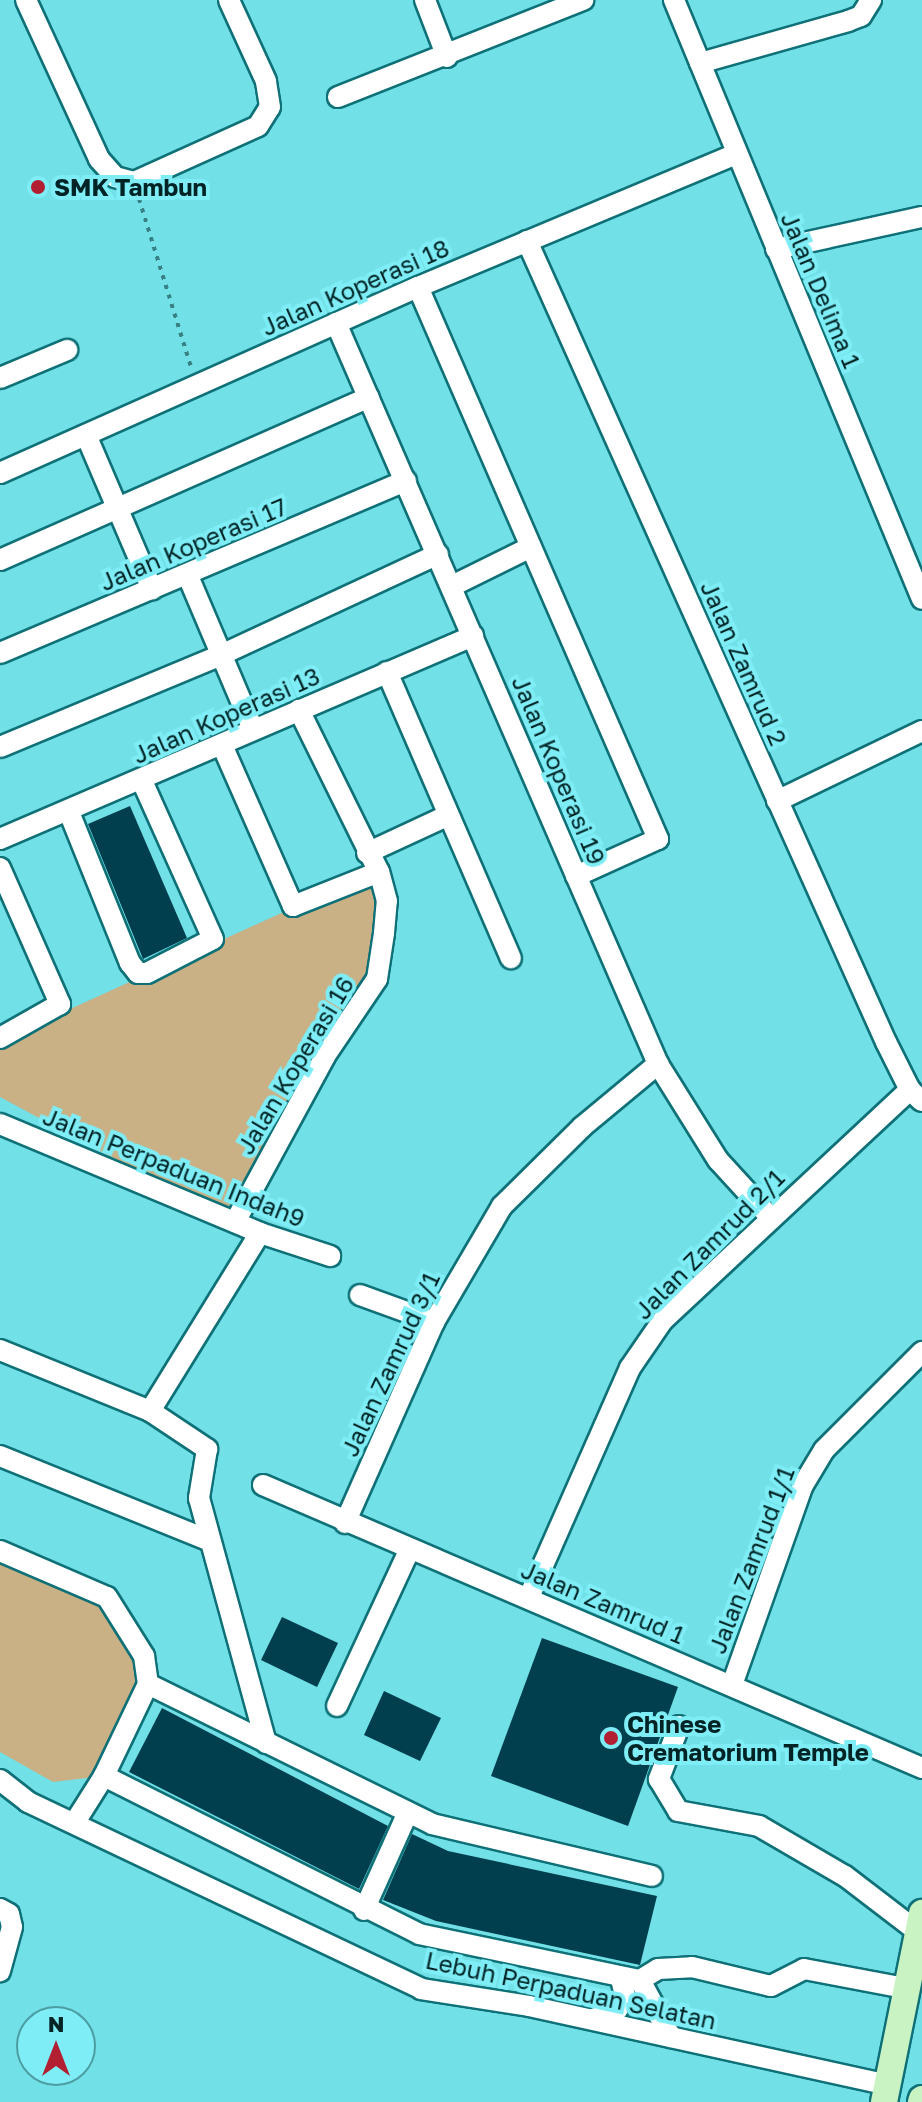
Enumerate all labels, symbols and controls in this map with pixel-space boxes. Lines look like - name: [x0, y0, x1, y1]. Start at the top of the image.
- place label: SMK Tambun: [54, 173, 207, 201]
- marker: SMK Tambun: [29, 178, 47, 196]
- street label: Jalan Delima 1: [775, 208, 867, 372]
- street label: Jalan Koperasi 18: [257, 233, 453, 341]
- street label: Jalan Koperasi 17: [95, 492, 291, 596]
- street label: Jalan Zamrud 2: [695, 576, 793, 750]
- street label: Jalan Koperasi 13: [128, 661, 324, 769]
- street label: Jalan Koperasi 19: [506, 671, 612, 869]
- street label: Jalan Koperasi 16: [231, 971, 359, 1159]
- street label: Jalan Perpaduan Indah9: [39, 1101, 309, 1233]
- street label: Jalan Zamrud 2/1: [628, 1163, 790, 1325]
- street label: Jalan Zamrud 3/1: [335, 1267, 445, 1461]
- street label: Jalan Zamrud 1/1: [702, 1463, 800, 1657]
- street label: Jalan Zamrud 1: [517, 1555, 689, 1649]
- place label: Chinese Crematorium Temple: [627, 1710, 869, 1766]
- marker: Chinese Crematorium Temple: [602, 1729, 620, 1747]
- street label: Lebuh Perpaduan Selatan: [423, 1945, 719, 2035]
- north arrow: [16, 2006, 96, 2086]
- text: N: [48, 2010, 64, 2037]

